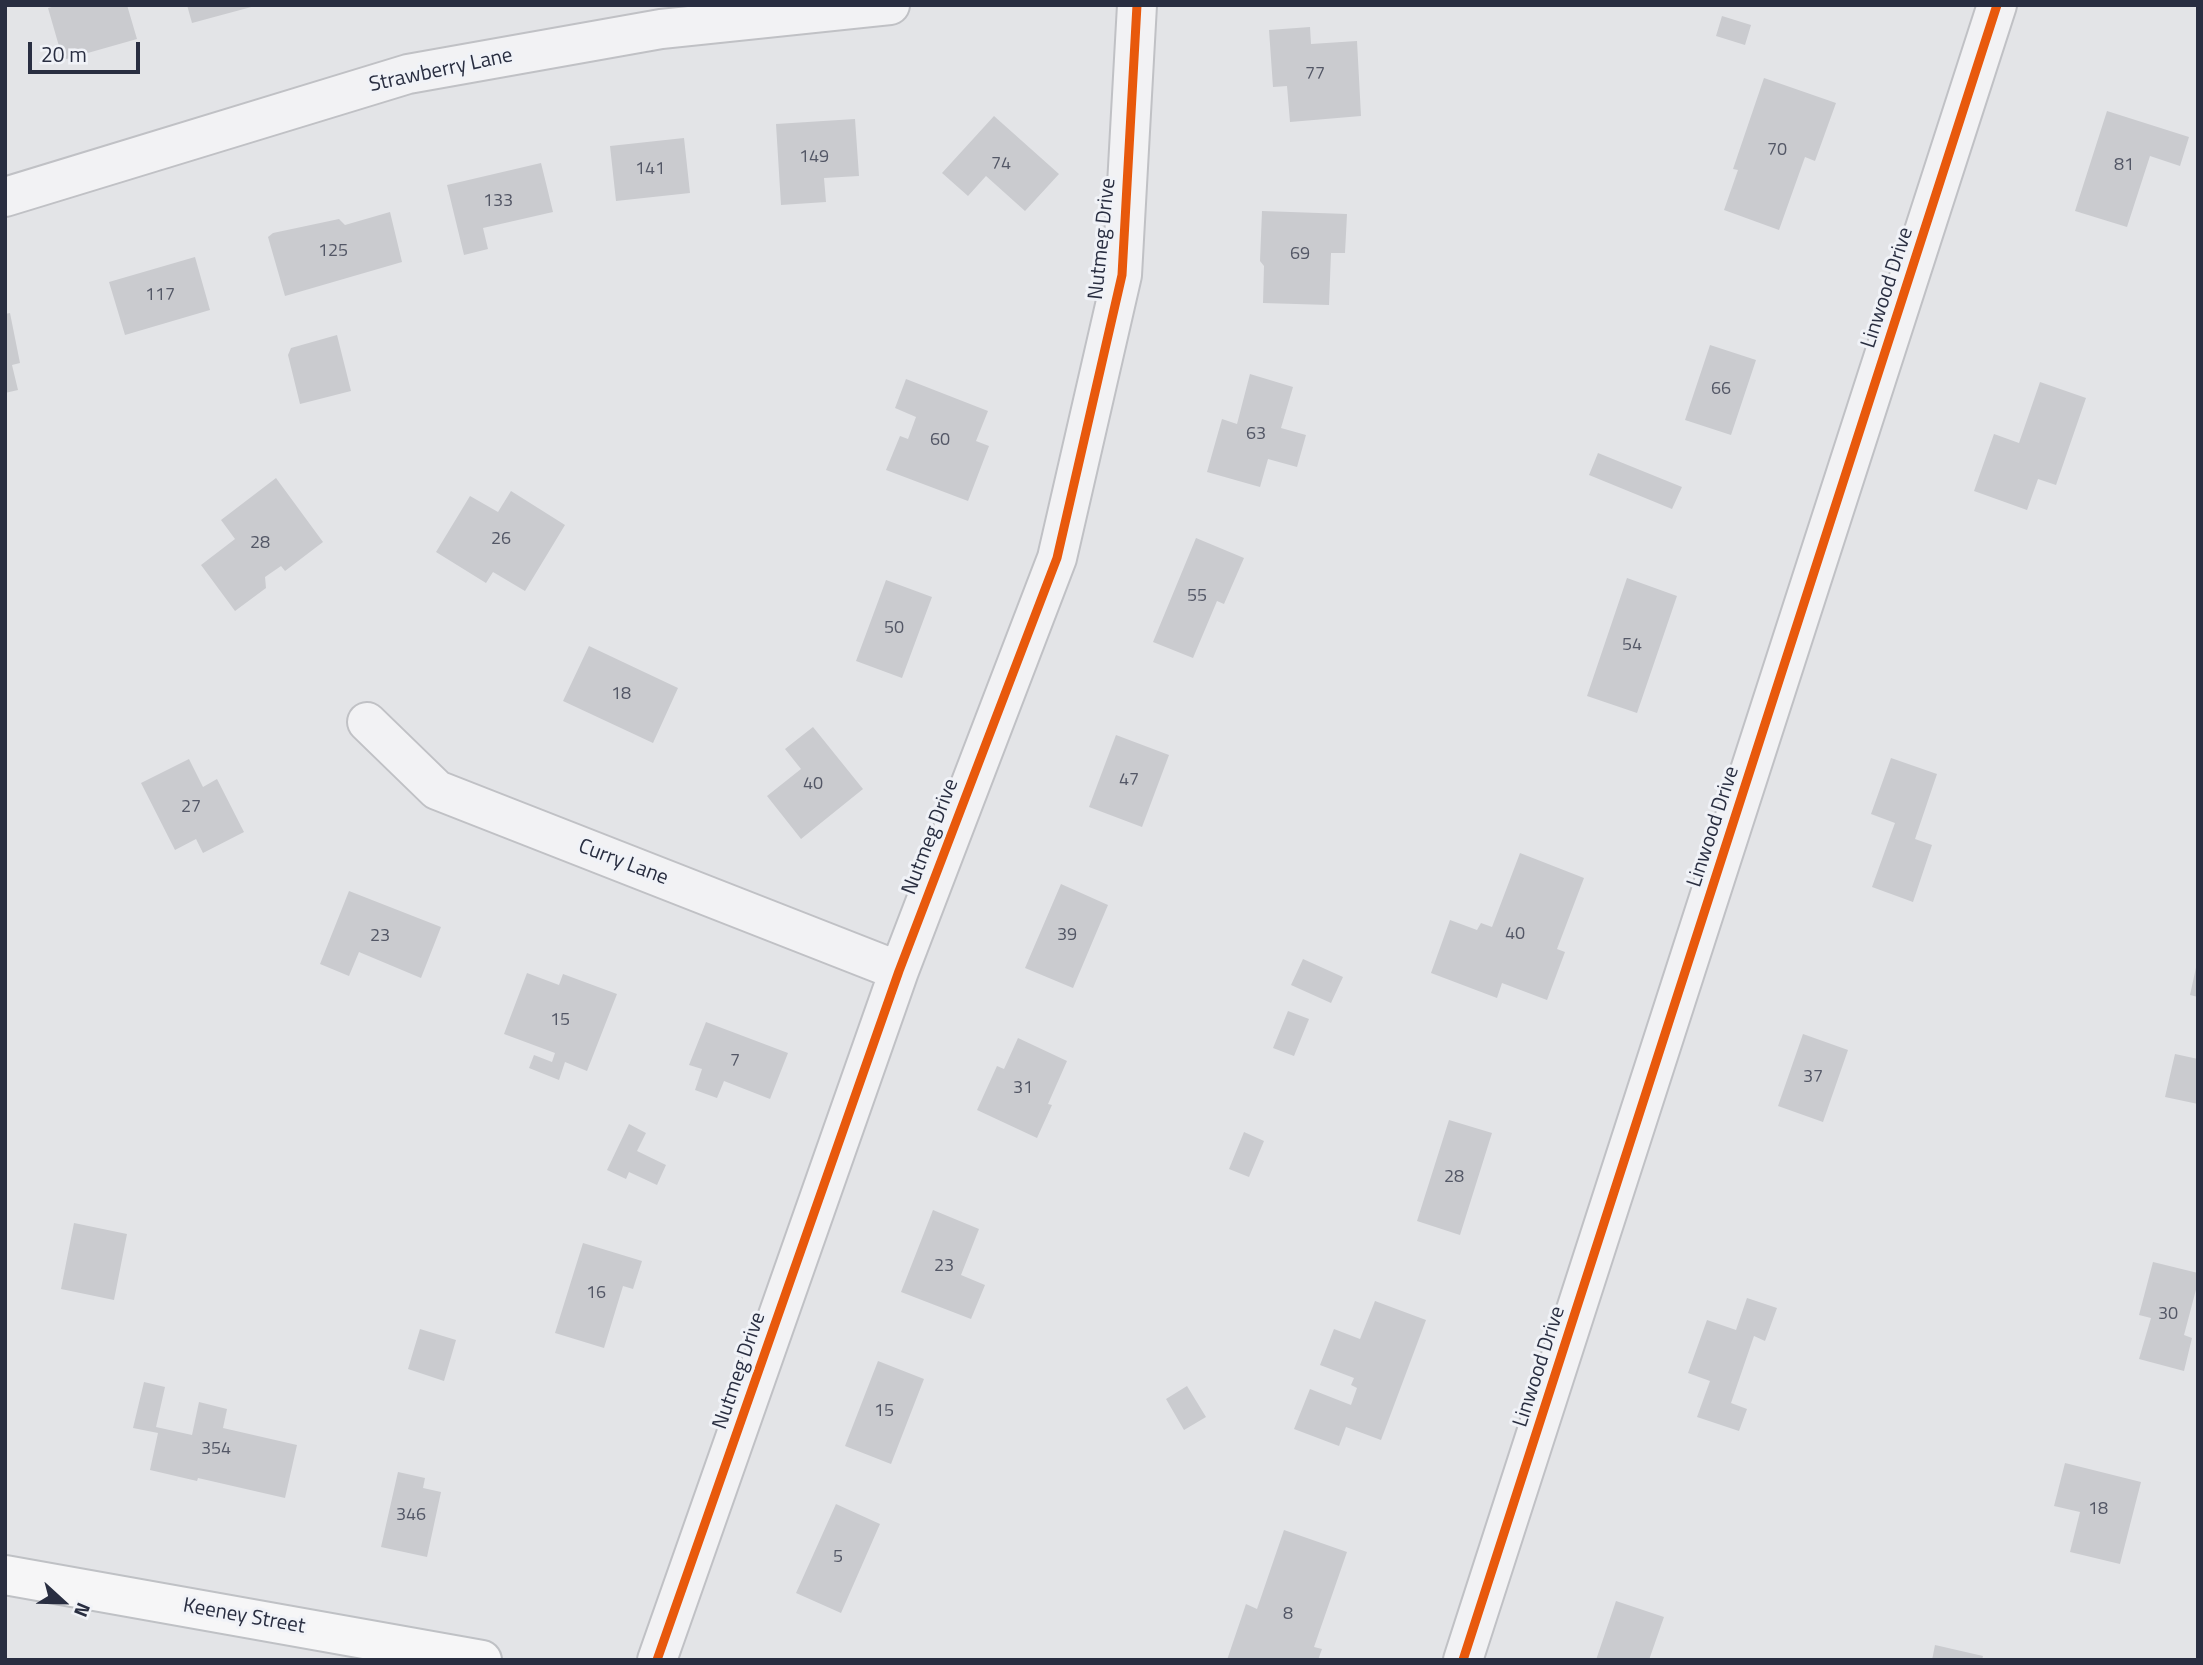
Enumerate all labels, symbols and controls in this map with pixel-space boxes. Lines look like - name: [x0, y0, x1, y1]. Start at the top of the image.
- scale bar: [32, 28, 144, 72]
- text: 20 m: [41, 38, 87, 70]
- street label: Strawberry Lane: [367, 44, 515, 98]
- house number: 77: [1305, 64, 1325, 86]
- house number: 70: [1767, 140, 1787, 162]
- house number: 149: [799, 147, 829, 169]
- house number: 74: [991, 154, 1011, 176]
- house number: 81: [2114, 155, 2134, 177]
- house number: 141: [635, 159, 665, 181]
- street label: Nutmeg Drive: [1084, 177, 1122, 301]
- house number: 133: [483, 191, 513, 213]
- street label: Linwood Drive: [1857, 224, 1919, 352]
- house number: 125: [318, 241, 348, 263]
- house number: 69: [1290, 244, 1310, 266]
- house number: 117: [145, 285, 175, 307]
- house number: 66: [1711, 379, 1731, 401]
- house number: 63: [1246, 424, 1266, 446]
- house number: 60: [930, 430, 950, 452]
- house number: 26: [491, 529, 511, 551]
- house number: 28: [250, 533, 270, 555]
- house number: 55: [1187, 586, 1207, 608]
- house number: 50: [884, 618, 904, 640]
- house number: 54: [1622, 635, 1642, 657]
- house number: 18: [611, 684, 631, 706]
- street label: Linwood Drive: [1683, 763, 1745, 891]
- house number: 47: [1119, 770, 1139, 792]
- house number: 40: [803, 774, 823, 796]
- street label: Nutmeg Drive: [897, 775, 965, 899]
- house number: 27: [181, 797, 201, 819]
- street label: Curry Lane: [575, 834, 671, 892]
- house number: 40: [1505, 924, 1525, 946]
- house number: 39: [1057, 925, 1077, 947]
- house number: 23: [370, 926, 390, 948]
- house number: 15: [550, 1010, 570, 1032]
- house number: 7: [730, 1051, 740, 1073]
- house number: 37: [1803, 1067, 1823, 1089]
- house number: 31: [1013, 1078, 1033, 1100]
- house number: 28: [1444, 1167, 1464, 1189]
- house number: 23: [934, 1256, 954, 1278]
- house number: 16: [586, 1283, 606, 1305]
- street label: Linwood Drive: [1509, 1303, 1571, 1431]
- house number: 30: [2158, 1304, 2178, 1326]
- street label: Nutmeg Drive: [708, 1309, 772, 1433]
- house number: 15: [874, 1401, 894, 1423]
- house number: 354: [201, 1439, 231, 1461]
- house number: 18: [2088, 1499, 2108, 1521]
- house number: 346: [396, 1505, 426, 1527]
- house number: 5: [833, 1547, 843, 1569]
- north arrow: [28, 1567, 98, 1637]
- street label: Keeney Street: [181, 1594, 307, 1640]
- text: N: [67, 1599, 99, 1622]
- house number: 8: [1283, 1604, 1293, 1626]

